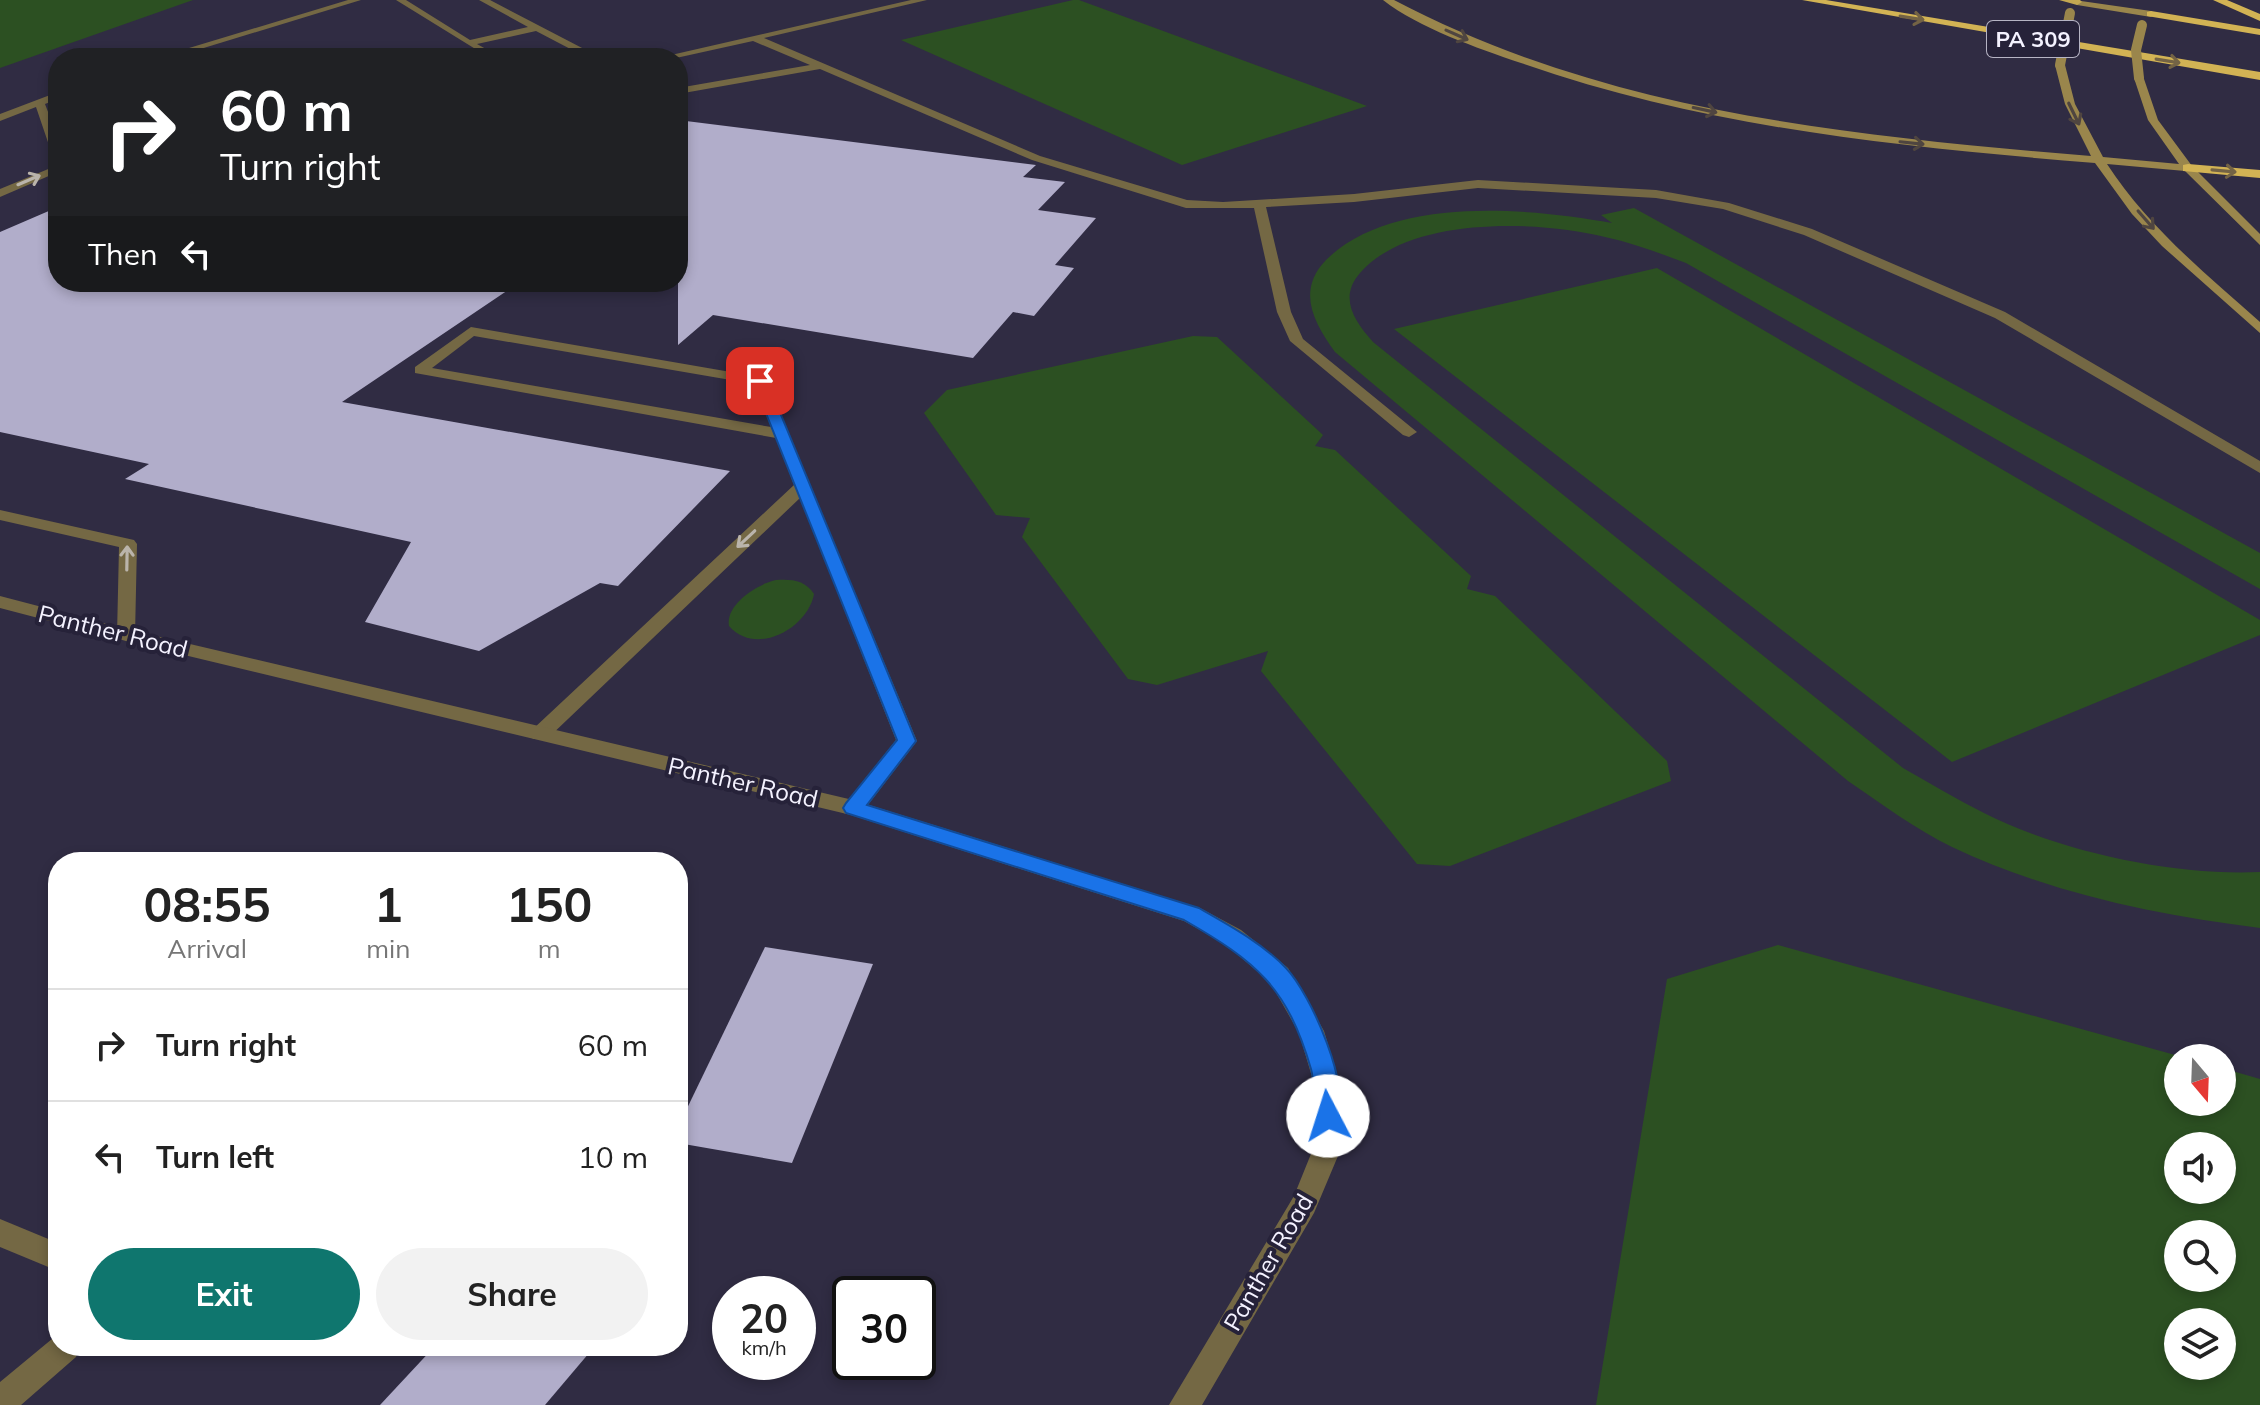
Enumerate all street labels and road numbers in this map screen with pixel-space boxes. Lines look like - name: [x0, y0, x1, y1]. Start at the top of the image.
- road number: PA 309: [1987, 21, 2079, 57]
- street label: Panther Road: [35, 598, 191, 664]
- street label: Panther Road: [665, 750, 821, 814]
- street label: Panther Road: [1217, 1188, 1319, 1336]

